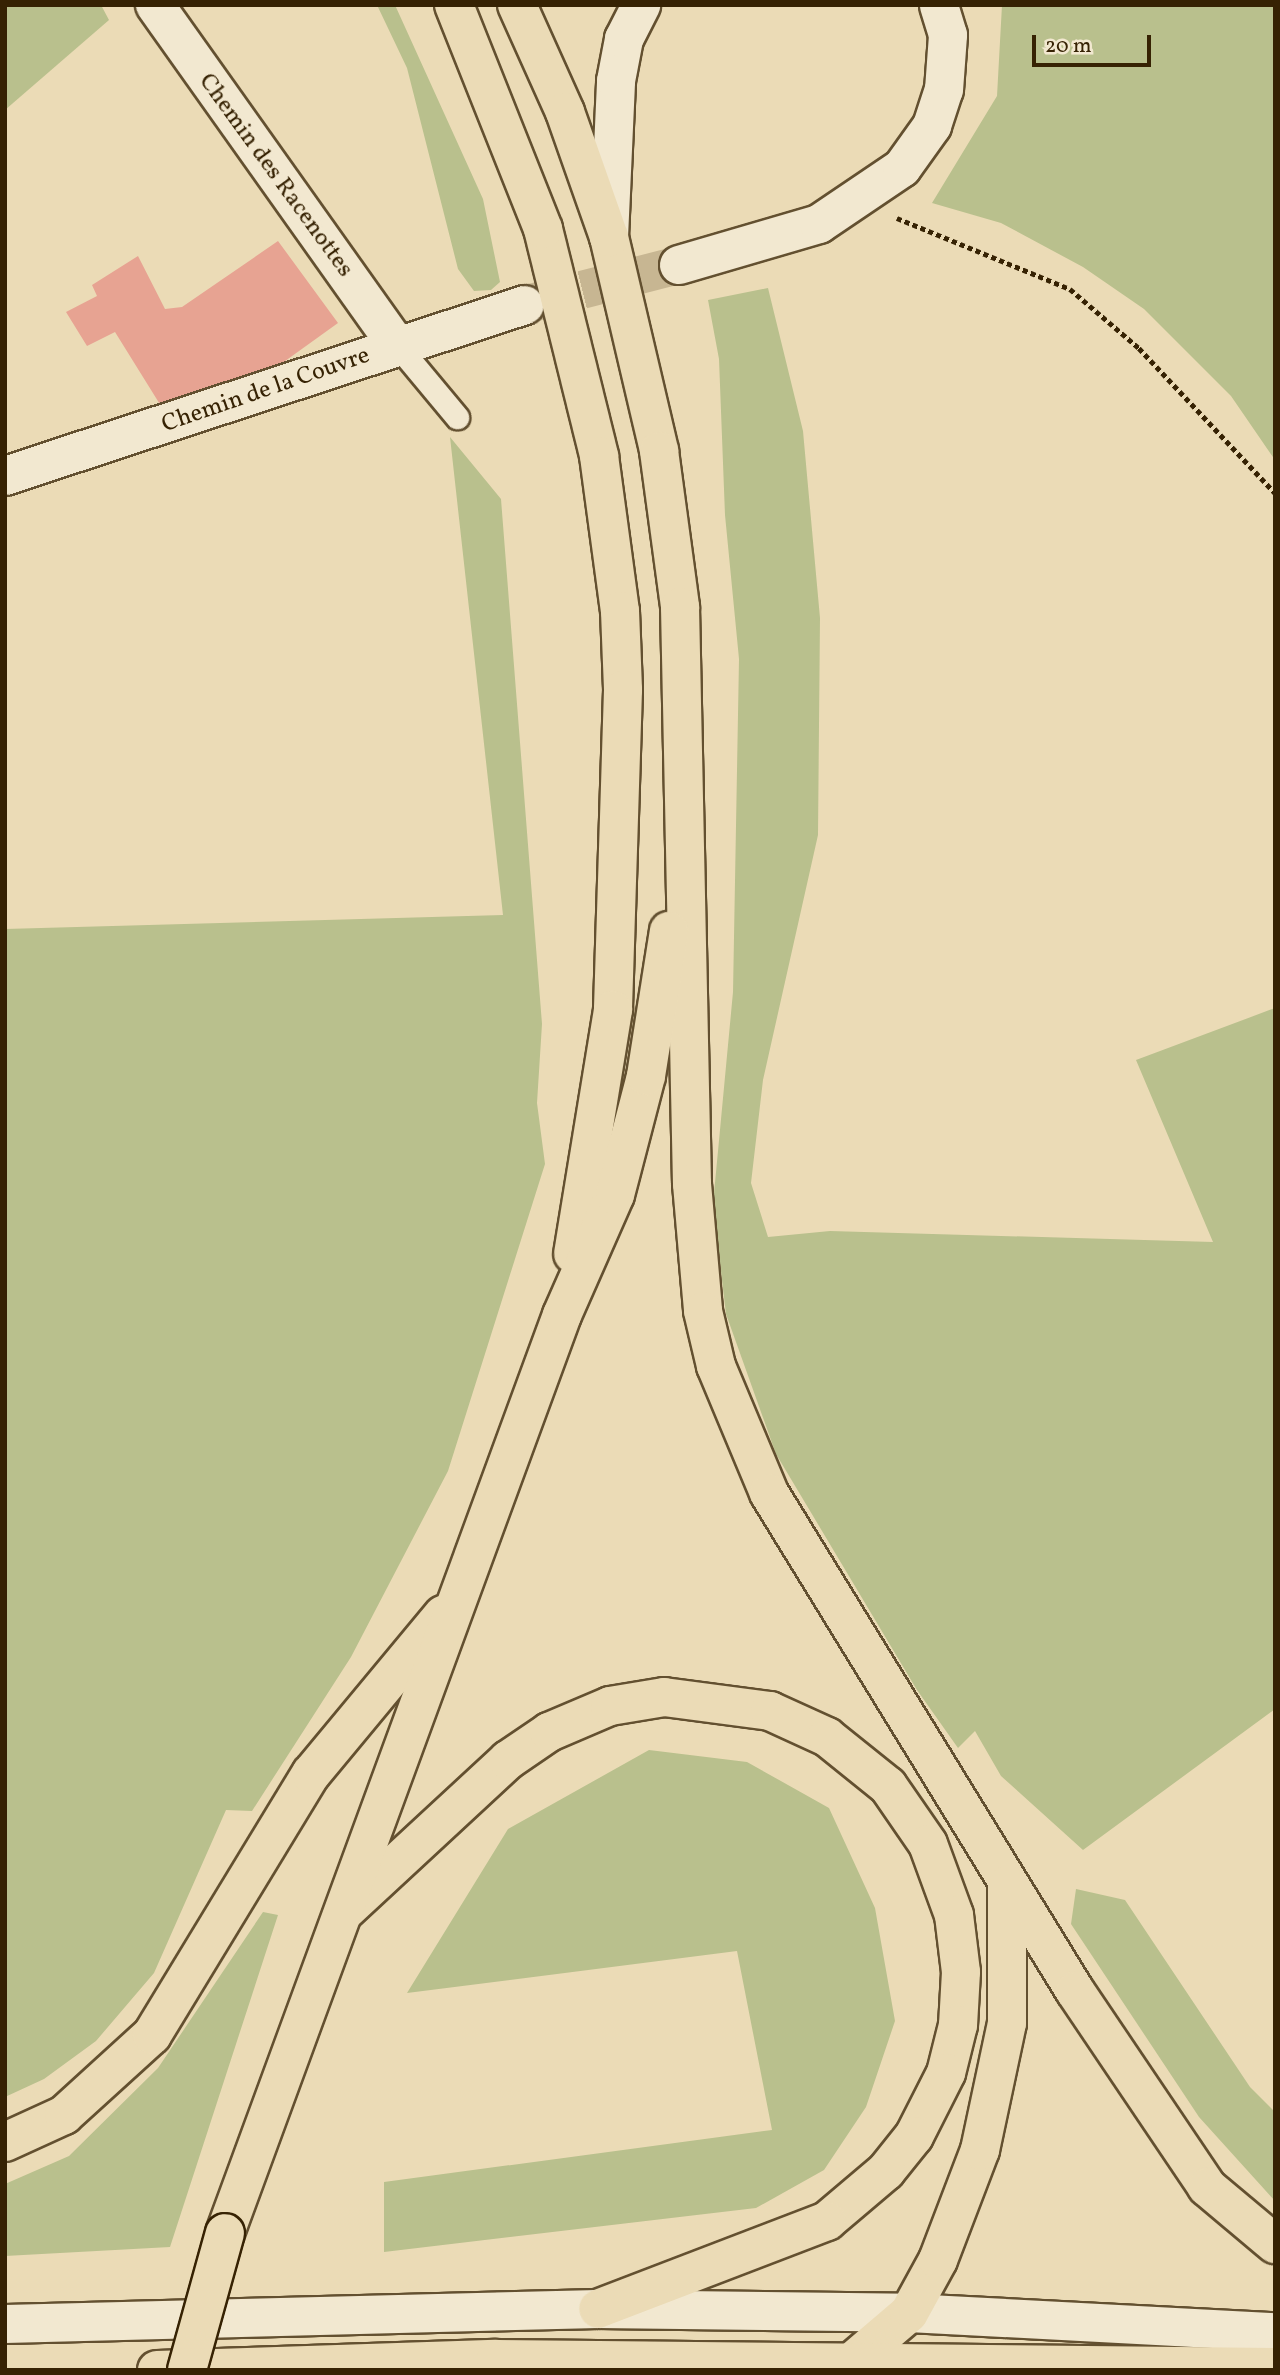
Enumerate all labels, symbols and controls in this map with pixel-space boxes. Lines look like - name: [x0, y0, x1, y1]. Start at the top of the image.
- scale bar: [1035, 21, 1154, 65]
- text: 20 m: [1045, 32, 1091, 61]
- street label: Chemin des Racenottes: [191, 69, 359, 283]
- street label: Chemin de la Couvre: [158, 342, 374, 440]

